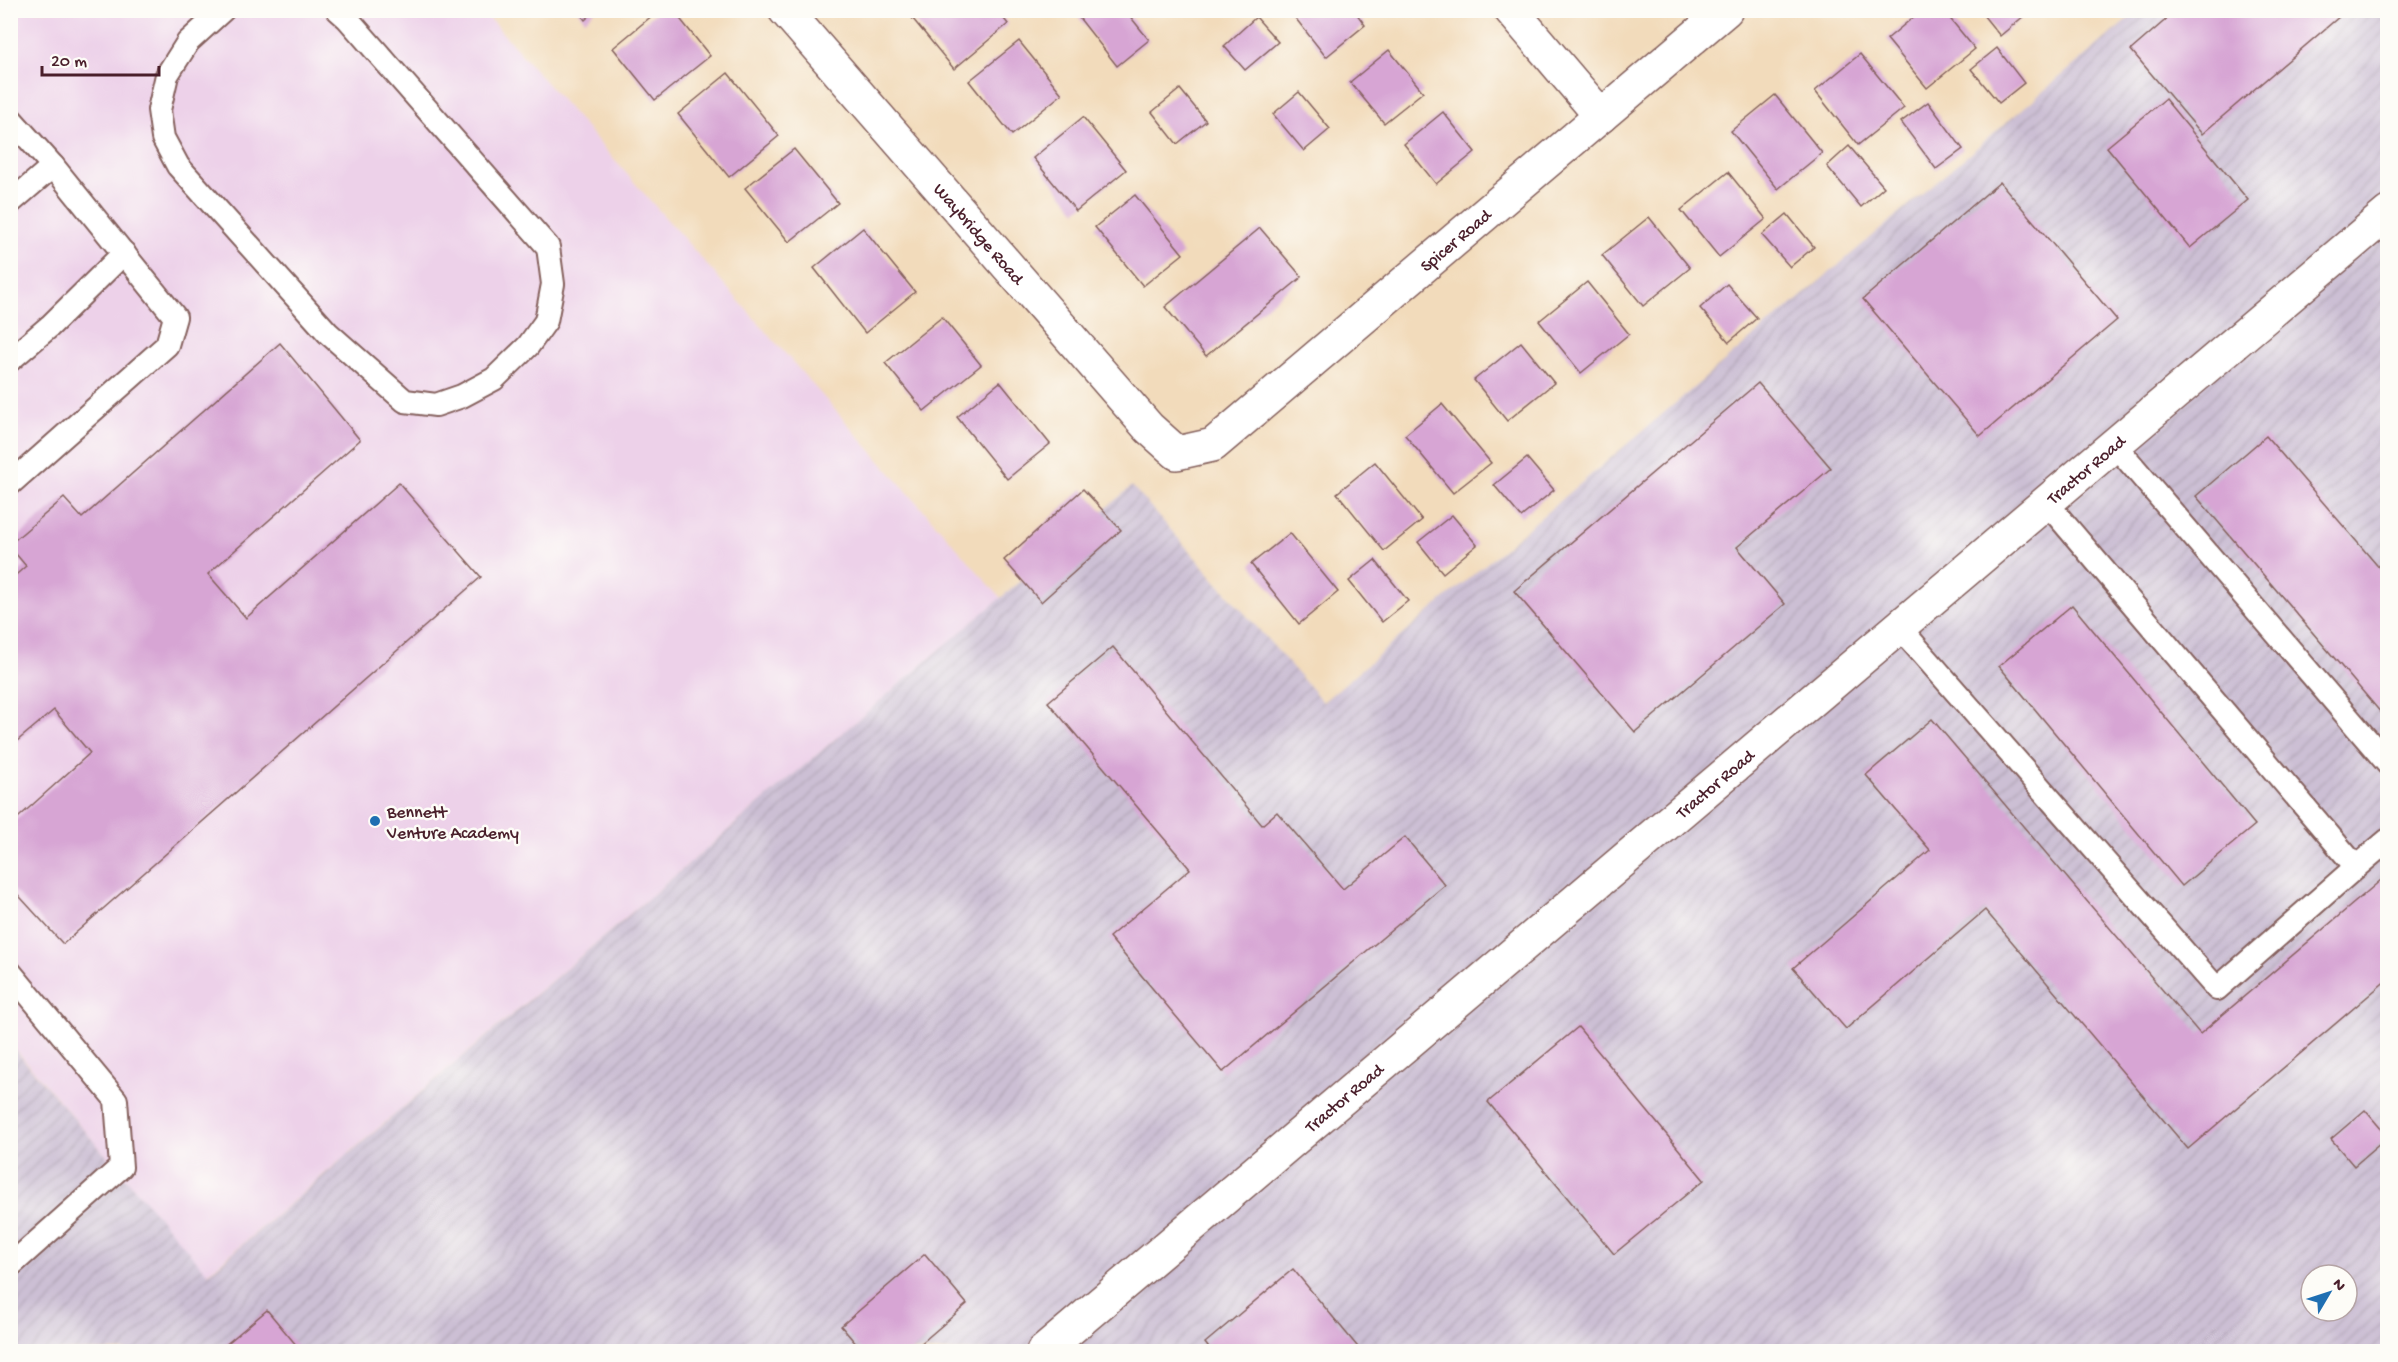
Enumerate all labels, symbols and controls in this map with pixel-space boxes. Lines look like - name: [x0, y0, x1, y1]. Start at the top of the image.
- scale bar: [42, 39, 159, 77]
- text: 20 m: [51, 52, 87, 73]
- street label: Waybridge Road: [928, 180, 1028, 291]
- street label: Spicer Road: [1417, 205, 1498, 278]
- street label: Tractor Road: [2043, 431, 2132, 511]
- street label: Tractor Road: [1672, 745, 1761, 825]
- place label: Bennett Venture Academy: [386, 803, 519, 845]
- marker: Bennett Venture Academy: [368, 814, 382, 828]
- street label: Tractor Road: [1301, 1059, 1390, 1139]
- north arrow: [2299, 1263, 2359, 1323]
- text: N: [2327, 1276, 2349, 1296]

